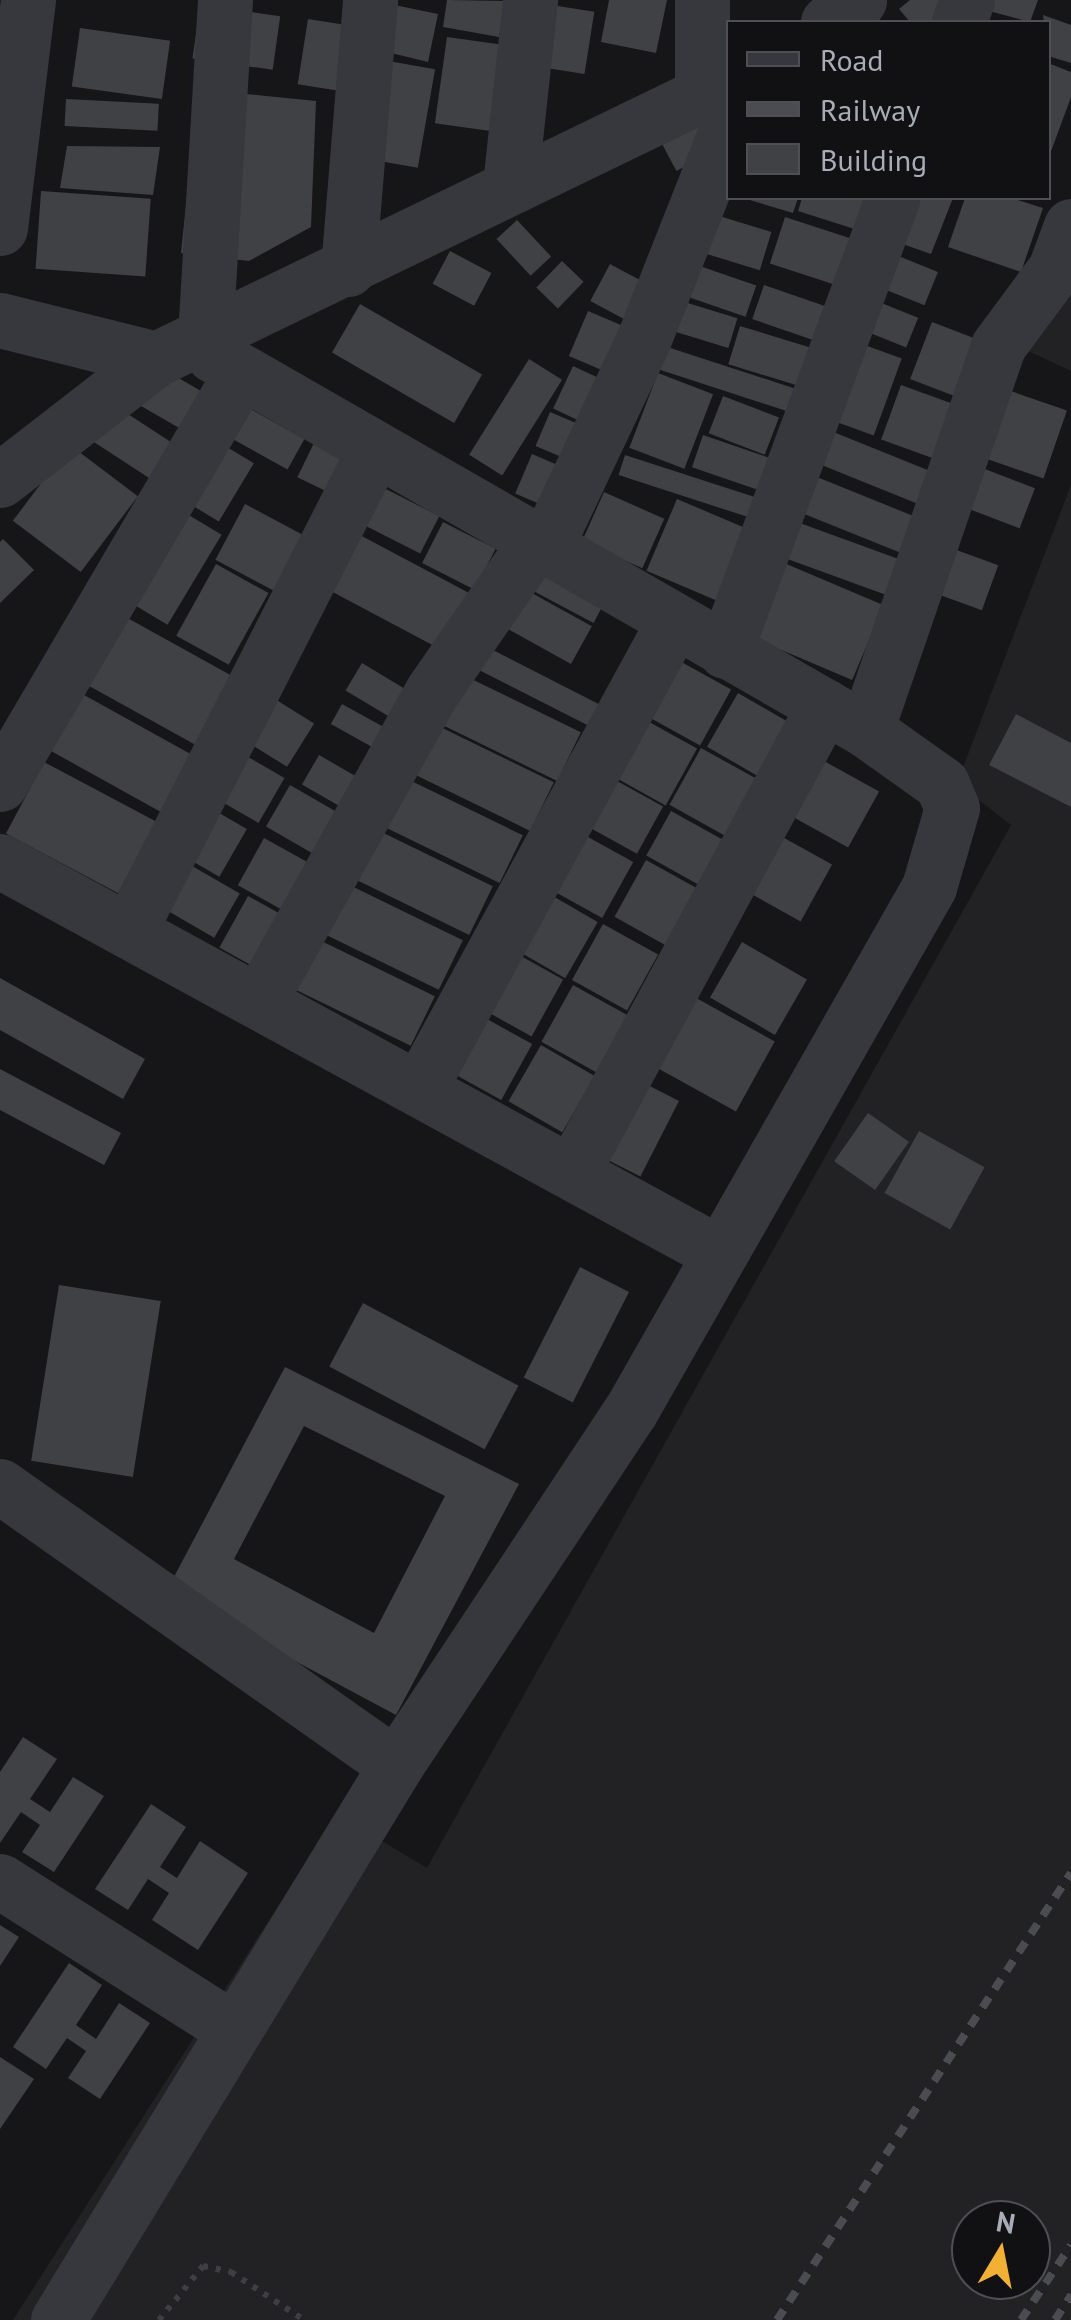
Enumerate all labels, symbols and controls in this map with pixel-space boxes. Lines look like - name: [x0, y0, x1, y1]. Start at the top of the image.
- legend: [726, 20, 1051, 200]
- text: Road: [820, 40, 884, 79]
- text: Railway: [820, 90, 920, 129]
- text: Building: [820, 140, 927, 179]
- north arrow: [951, 2200, 1051, 2300]
- text: N: [994, 2202, 1018, 2242]

